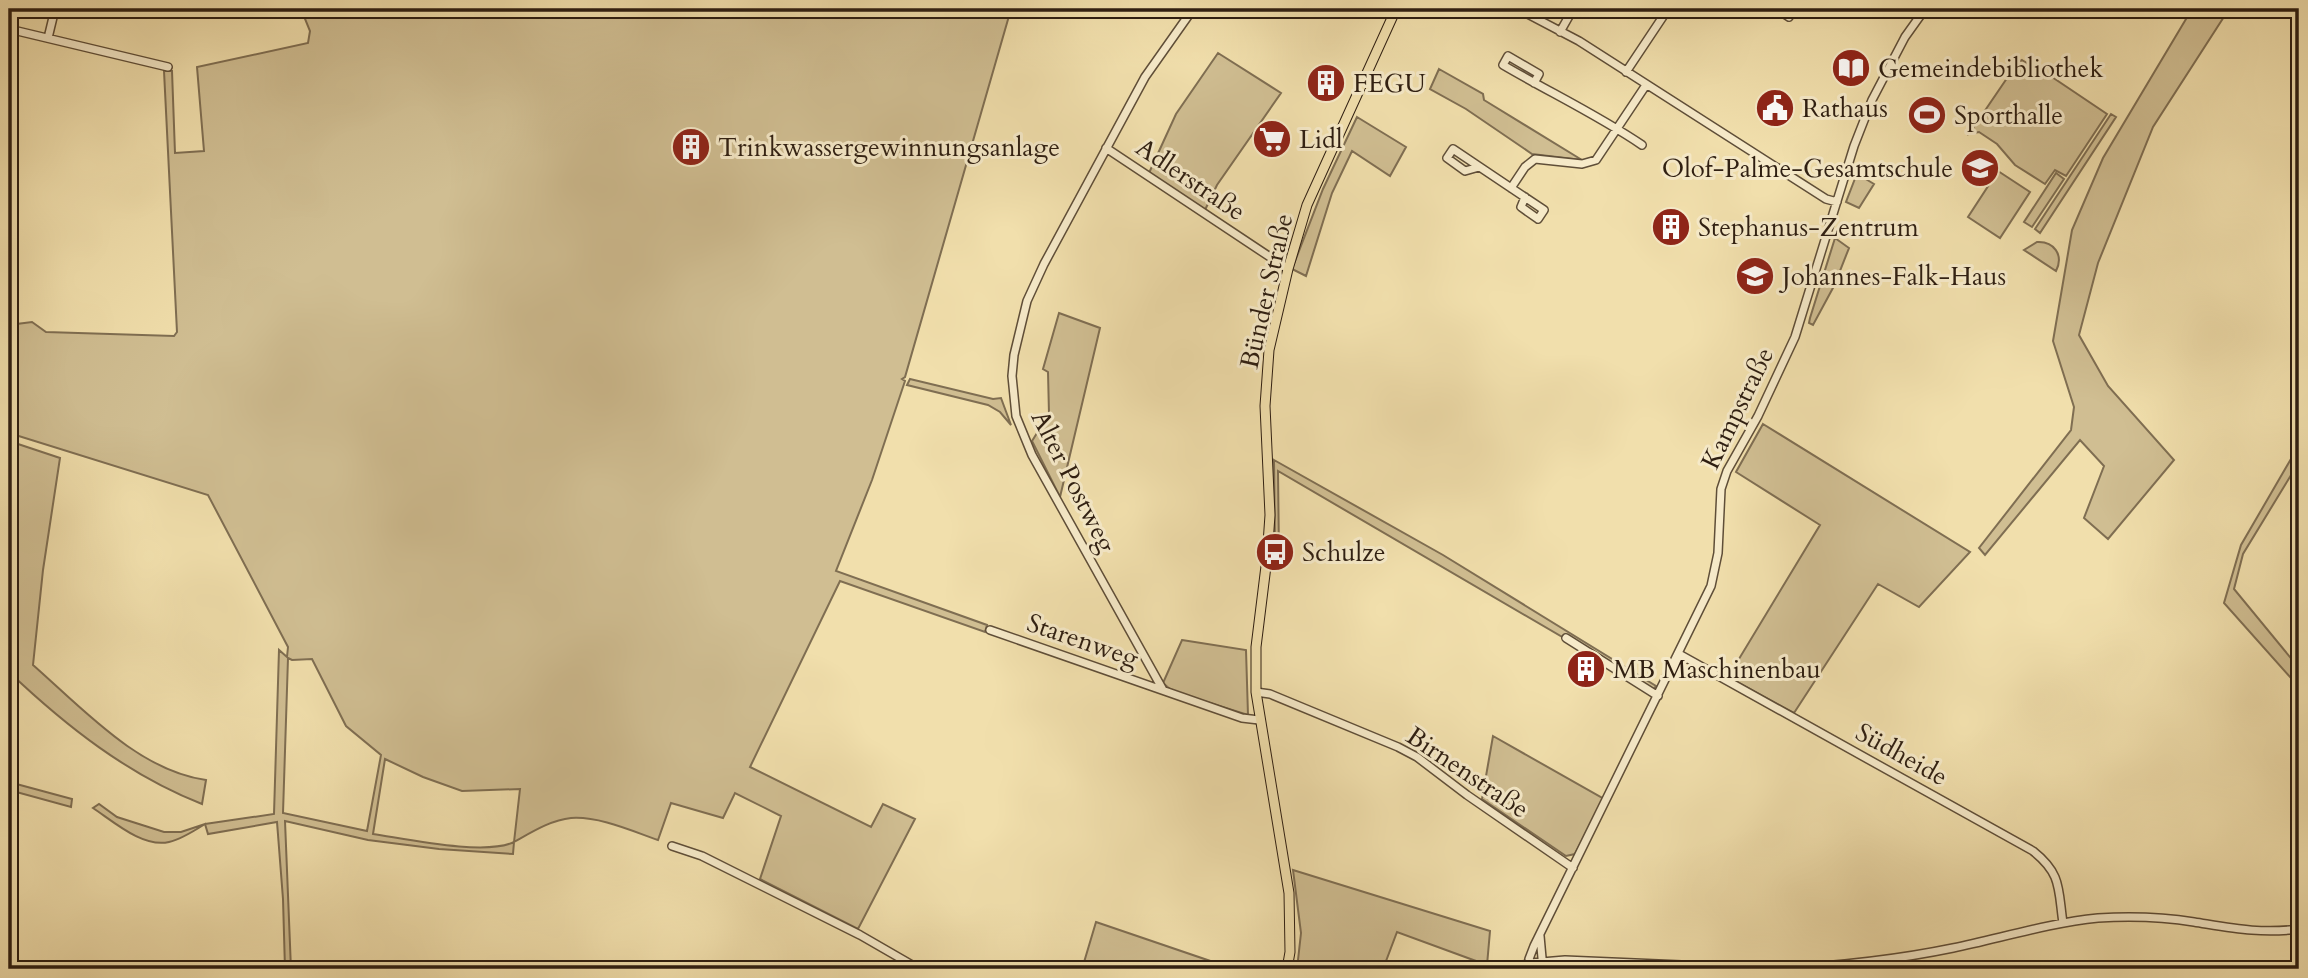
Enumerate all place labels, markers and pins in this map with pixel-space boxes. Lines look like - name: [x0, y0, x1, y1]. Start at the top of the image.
- library icon: Gemeindebibliothek: [1830, 47, 1872, 89]
- place label: Gemeindebibliothek: [1878, 51, 2103, 86]
- building icon: FEGU: [1305, 62, 1347, 104]
- place label: FEGU: [1353, 66, 1426, 101]
- public building icon: Rathaus: [1754, 87, 1796, 129]
- place label: Rathaus: [1802, 91, 1888, 126]
- sports icon: Sporthalle: [1906, 94, 1948, 136]
- place label: Sporthalle: [1954, 98, 2063, 133]
- supermarket icon: Lidl: [1251, 118, 1293, 160]
- place label: Lidl: [1299, 122, 1343, 157]
- building icon: Trinkwassergewinnungsanlage: [670, 126, 712, 168]
- place label: Trinkwassergewinnungsanlage: [718, 130, 1060, 165]
- school or university icon: Olof-Palme-Gesamtschule: [1959, 147, 2001, 189]
- place label: Olof-Palme-Gesamtschule: [1662, 151, 1953, 186]
- building icon: Stephanus-Zentrum: [1650, 206, 1692, 248]
- place label: Stephanus-Zentrum: [1698, 210, 1919, 245]
- school or university icon: Johannes-Falk-Haus: [1734, 255, 1776, 297]
- place label: Johannes-Falk-Haus: [1778, 259, 2006, 294]
- bus stop icon: Schulze: [1254, 531, 1296, 573]
- place label: Schulze: [1302, 535, 1385, 570]
- building icon: MB Maschinenbau: [1565, 648, 1607, 690]
- place label: MB Maschinenbau: [1613, 652, 1821, 687]

